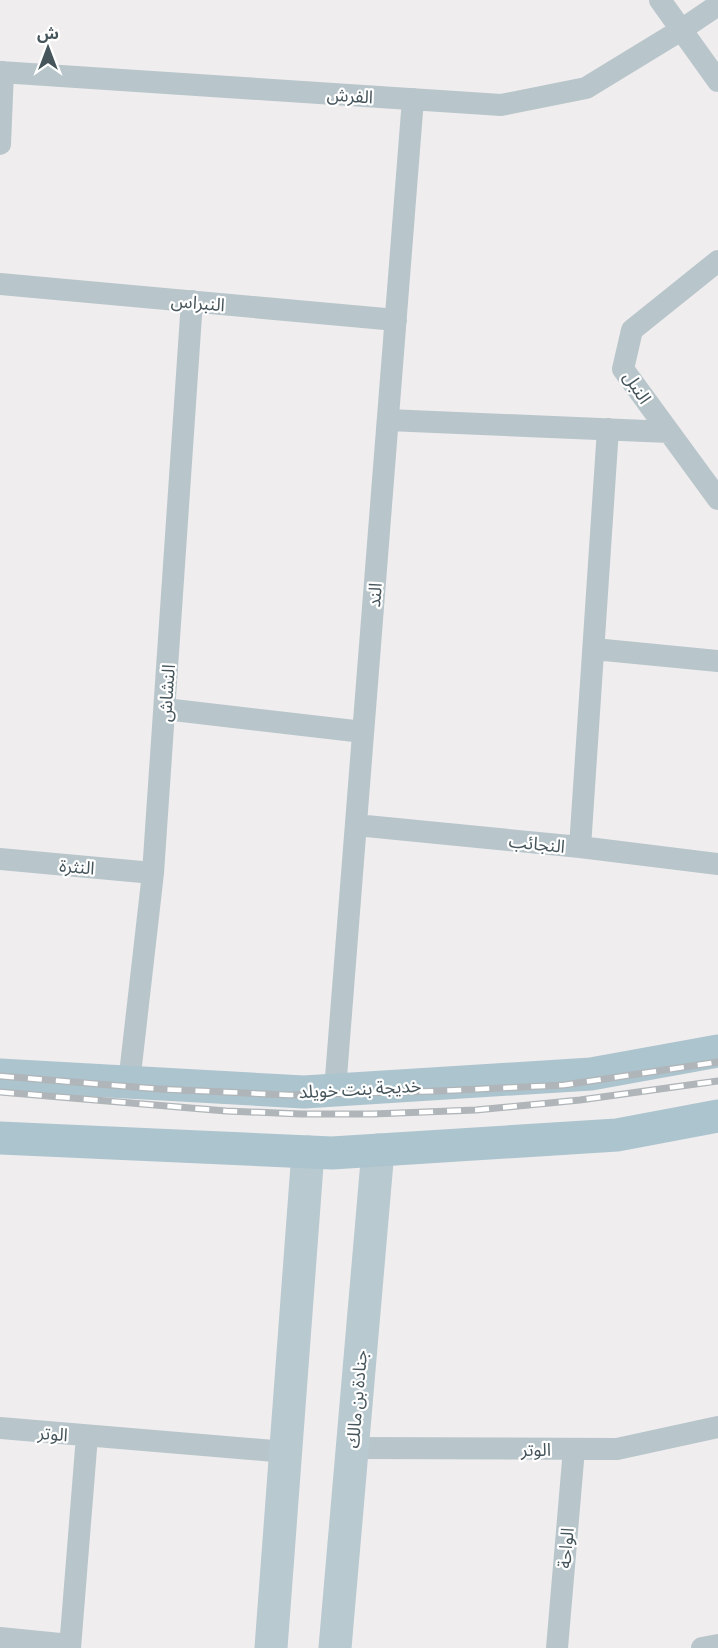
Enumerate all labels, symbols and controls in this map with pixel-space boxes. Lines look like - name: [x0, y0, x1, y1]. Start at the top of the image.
- north arrow: [18, 18, 78, 78]
- text: ش: [37, 23, 59, 43]
- street label: الفرش: [326, 82, 374, 109]
- street label: النبراس: [170, 289, 226, 316]
- street label: النبل: [619, 367, 657, 408]
- street label: الند: [362, 582, 386, 608]
- street label: النشاش: [153, 664, 180, 722]
- street label: النجائب: [508, 829, 566, 857]
- street label: النثرة: [58, 853, 96, 880]
- street label: خديجة بنت خويلد: [298, 1074, 422, 1103]
- street label: جنادة بن مالك: [341, 1349, 372, 1449]
- street label: الوتر: [36, 1421, 69, 1446]
- street label: الوتر: [520, 1438, 551, 1461]
- street label: الواحة: [552, 1527, 579, 1570]

